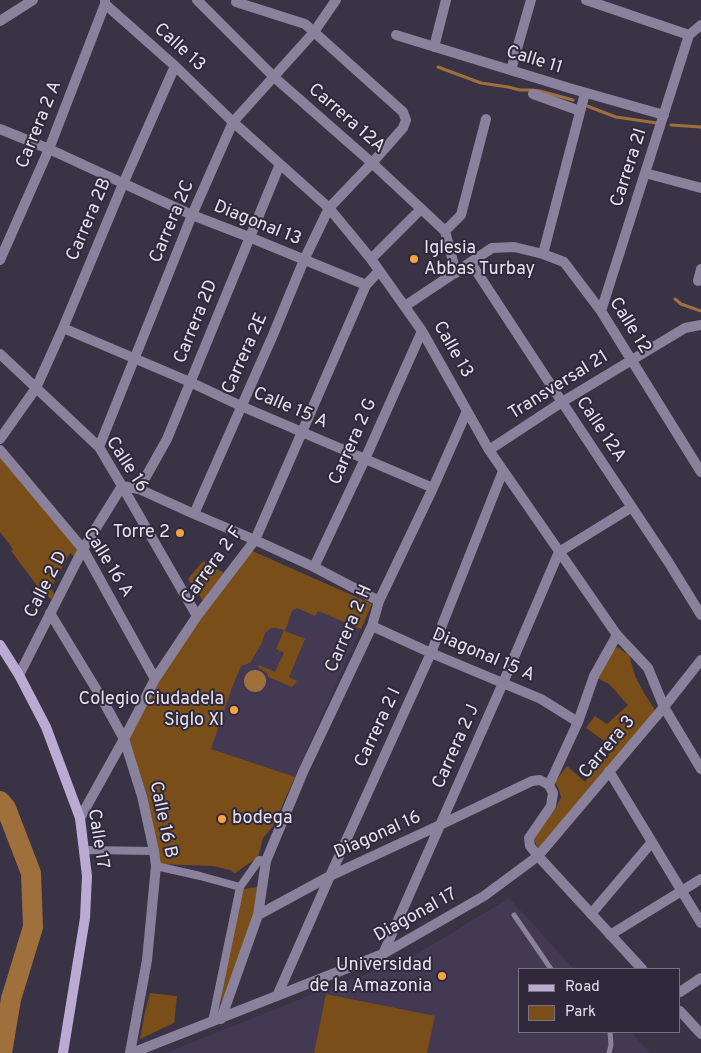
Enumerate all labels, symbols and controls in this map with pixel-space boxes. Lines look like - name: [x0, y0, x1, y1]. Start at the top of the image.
- street label: Calle 13: [149, 19, 209, 77]
- street label: Calle 11: [503, 42, 565, 80]
- street label: Carrera 2 A: [13, 78, 67, 172]
- street label: Carrera 12A: [303, 80, 389, 158]
- street label: Carrera 2I: [607, 126, 653, 210]
- street label: Carrera 2B: [63, 175, 117, 265]
- street label: Carrera 2C: [146, 177, 200, 267]
- street label: Diagonal 13: [210, 197, 304, 251]
- place label: Iglesia Abbas Turbay: [424, 238, 535, 280]
- marker: Iglesia Abbas Turbay: [408, 253, 420, 265]
- street label: Carrera 2D: [170, 277, 224, 367]
- street label: Calle 12: [603, 294, 655, 358]
- street label: Carrera 2E: [218, 310, 274, 398]
- street label: Calle 13: [427, 318, 477, 382]
- street label: Transversal 21: [505, 347, 613, 425]
- street label: Calle 15 A: [250, 384, 330, 434]
- street label: Calle 12A: [570, 393, 630, 467]
- street label: Carrera 2 G: [325, 395, 383, 489]
- street label: Calle 16: [100, 433, 152, 497]
- place label: Torre 2: [113, 522, 170, 544]
- street label: Carrera 2 F: [178, 523, 248, 609]
- street label: Calle 16 A: [77, 524, 137, 602]
- marker: Torre 2: [174, 527, 186, 539]
- street label: Calle 2 D: [21, 548, 73, 622]
- street label: Carrera 2 H: [322, 582, 378, 676]
- street label: Diagonal 15 A: [428, 625, 538, 687]
- street label: Carrera 2 I: [351, 685, 407, 771]
- place label: Colegio Ciudadela Siglo XI: [78, 689, 224, 732]
- street label: Carrera 2 J: [429, 701, 485, 793]
- marker: Colegio Ciudadela Siglo XI: [228, 704, 240, 716]
- street label: Carrera 3: [575, 712, 641, 784]
- street label: Calle 16 B: [143, 780, 181, 860]
- street label: Calle 17: [82, 807, 112, 871]
- street label: Diagonal 16: [331, 807, 425, 865]
- place label: bodega: [232, 808, 293, 830]
- marker: bodega: [216, 813, 228, 825]
- street label: Diagonal 17: [371, 884, 461, 948]
- place label: Universidad de la Amazonia: [309, 955, 432, 998]
- legend: [518, 968, 681, 1033]
- marker: Universidad de la Amazonia: [436, 970, 448, 982]
- text: Road: [565, 978, 600, 997]
- text: Park: [565, 1003, 596, 1022]

